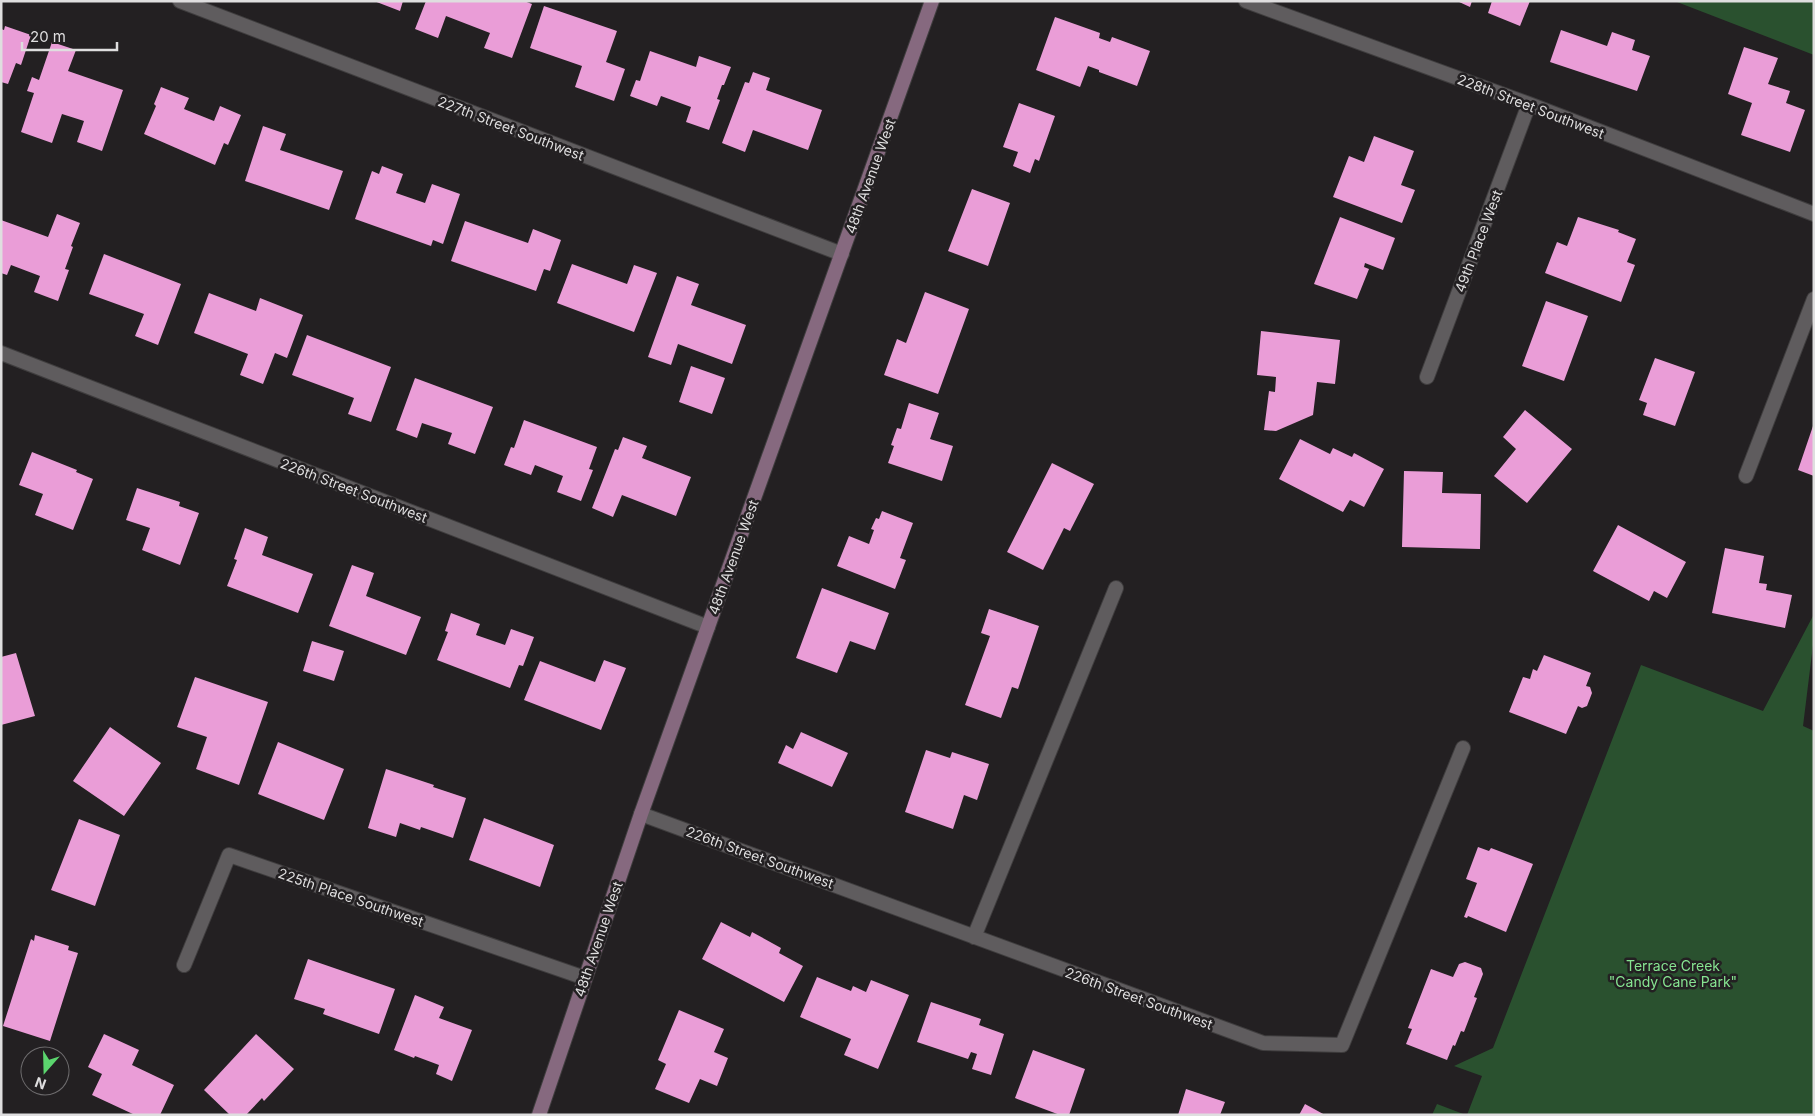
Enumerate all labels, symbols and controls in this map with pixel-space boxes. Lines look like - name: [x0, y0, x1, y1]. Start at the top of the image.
- scale bar: [22, 20, 118, 52]
- text: 20 m: [30, 27, 66, 46]
- street label: 228th Street Southwest: [1455, 70, 1607, 142]
- street label: 227th Street Southwest: [436, 92, 587, 164]
- street label: 48th Avenue West: [841, 116, 899, 236]
- street label: 49th Place West: [1451, 187, 1505, 295]
- street label: 226th Street Southwest: [278, 454, 430, 526]
- street label: 48th Avenue West: [704, 497, 762, 617]
- street label: 226th Street Southwest: [684, 822, 837, 892]
- street label: 225th Place Southwest: [276, 864, 426, 930]
- street label: 48th Avenue West: [570, 879, 626, 999]
- park label: Terrace Creek "Candy Cane Park": [1609, 957, 1737, 990]
- street label: 226th Street Southwest: [1063, 963, 1216, 1033]
- north arrow: [20, 1046, 70, 1096]
- text: N: [32, 1074, 48, 1093]

